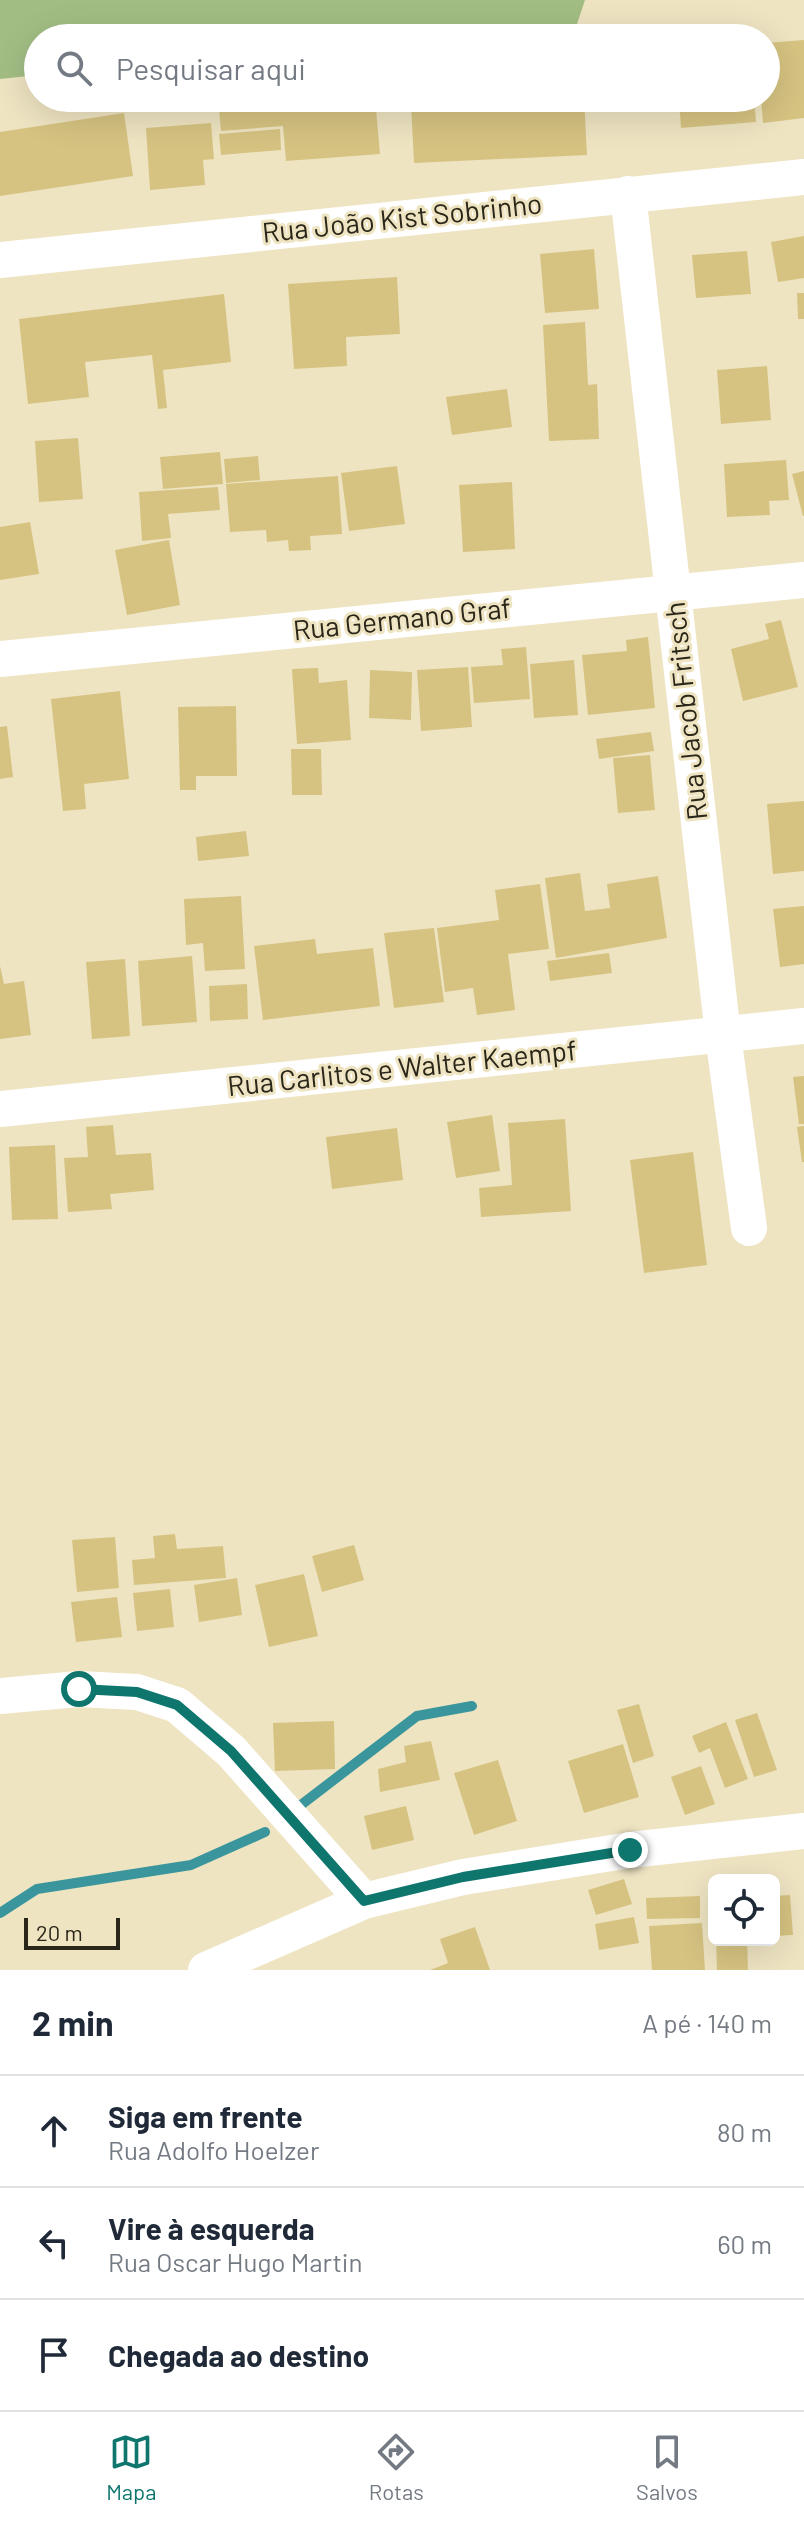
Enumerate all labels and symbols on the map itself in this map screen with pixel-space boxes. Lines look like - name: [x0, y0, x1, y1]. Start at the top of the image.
- street label: Rua João Kist Sobrinho: [260, 185, 544, 249]
- street label: Rua Germano Graf: [291, 590, 513, 646]
- street label: Rua Jacob Fritsch: [657, 600, 713, 822]
- street label: Rua Carlitos e Walter Kaempf: [226, 1032, 578, 1102]
- route start: [61, 1671, 97, 1707]
- route end: [612, 1832, 648, 1868]
- scale bar: [24, 1914, 120, 1950]

